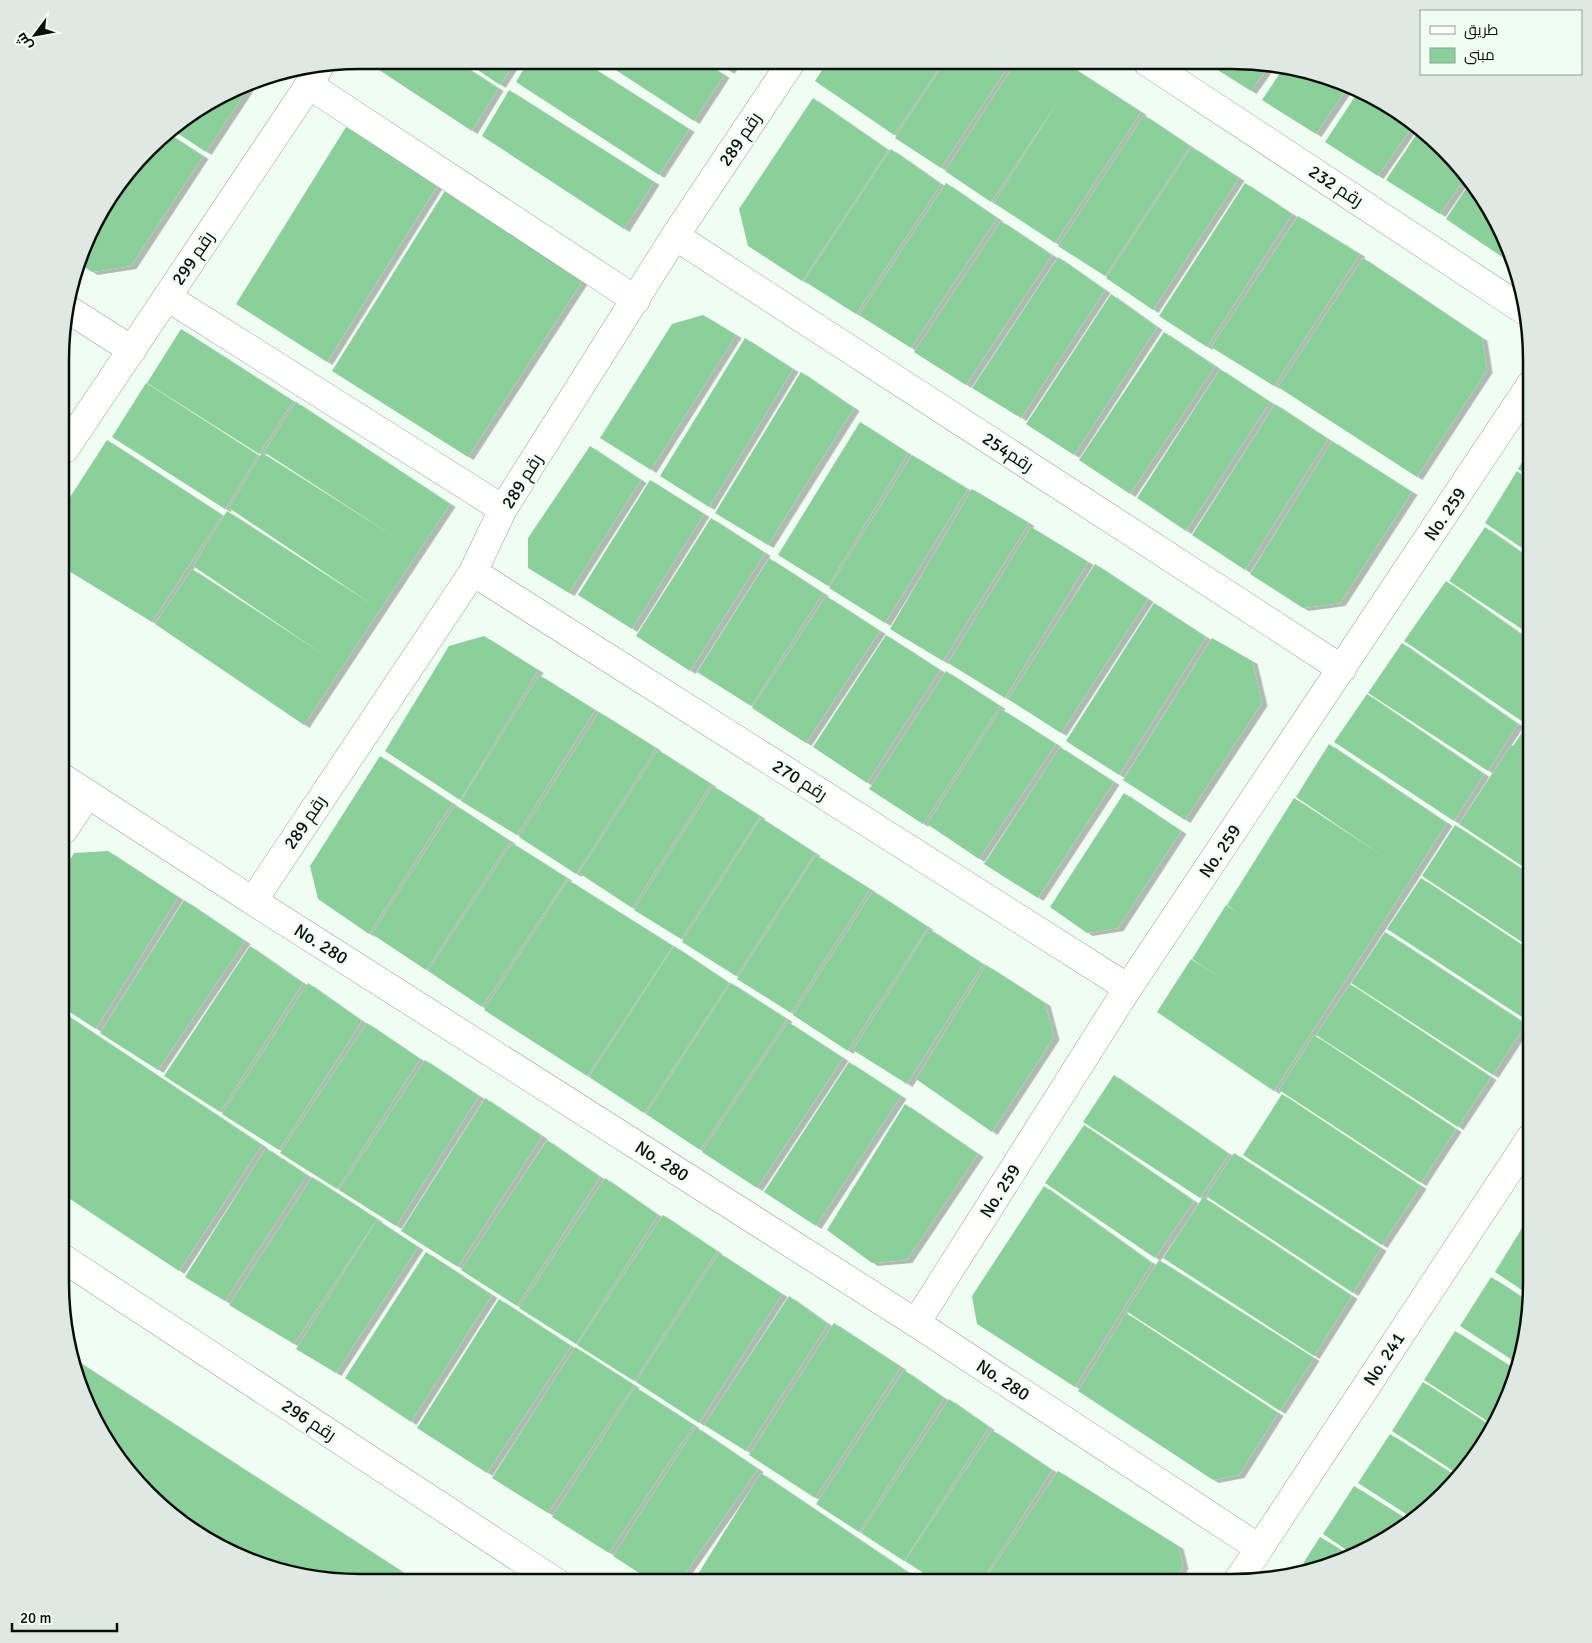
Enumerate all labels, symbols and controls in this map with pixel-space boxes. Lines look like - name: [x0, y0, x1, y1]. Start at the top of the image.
- north arrow: [10, 10, 60, 60]
- legend: [1420, 10, 1582, 75]
- text: طريق: [1464, 21, 1498, 40]
- text: ش: [12, 29, 36, 54]
- text: مبنى: [1464, 46, 1495, 65]
- street label: رقم 289: [714, 108, 767, 171]
- street label: رقم 232: [1304, 160, 1367, 213]
- street label: رقم 299: [167, 227, 220, 290]
- street label: رقم254: [978, 427, 1038, 478]
- street label: رقم 289: [497, 449, 548, 513]
- street label: No. 259: [1419, 483, 1471, 545]
- street label: رقم 270: [768, 755, 832, 806]
- street label: رقم 289: [279, 791, 332, 854]
- street label: No. 259: [1194, 820, 1246, 882]
- street label: No. 280: [290, 919, 352, 969]
- street label: No. 280: [631, 1136, 693, 1186]
- street label: No. 259: [975, 1160, 1025, 1222]
- street label: No. 241: [1359, 1328, 1409, 1390]
- street label: No. 280: [972, 1355, 1034, 1405]
- street label: رقم 296: [277, 1394, 340, 1447]
- scale bar: [12, 1600, 118, 1632]
- text: 20 m: [20, 1609, 51, 1627]

